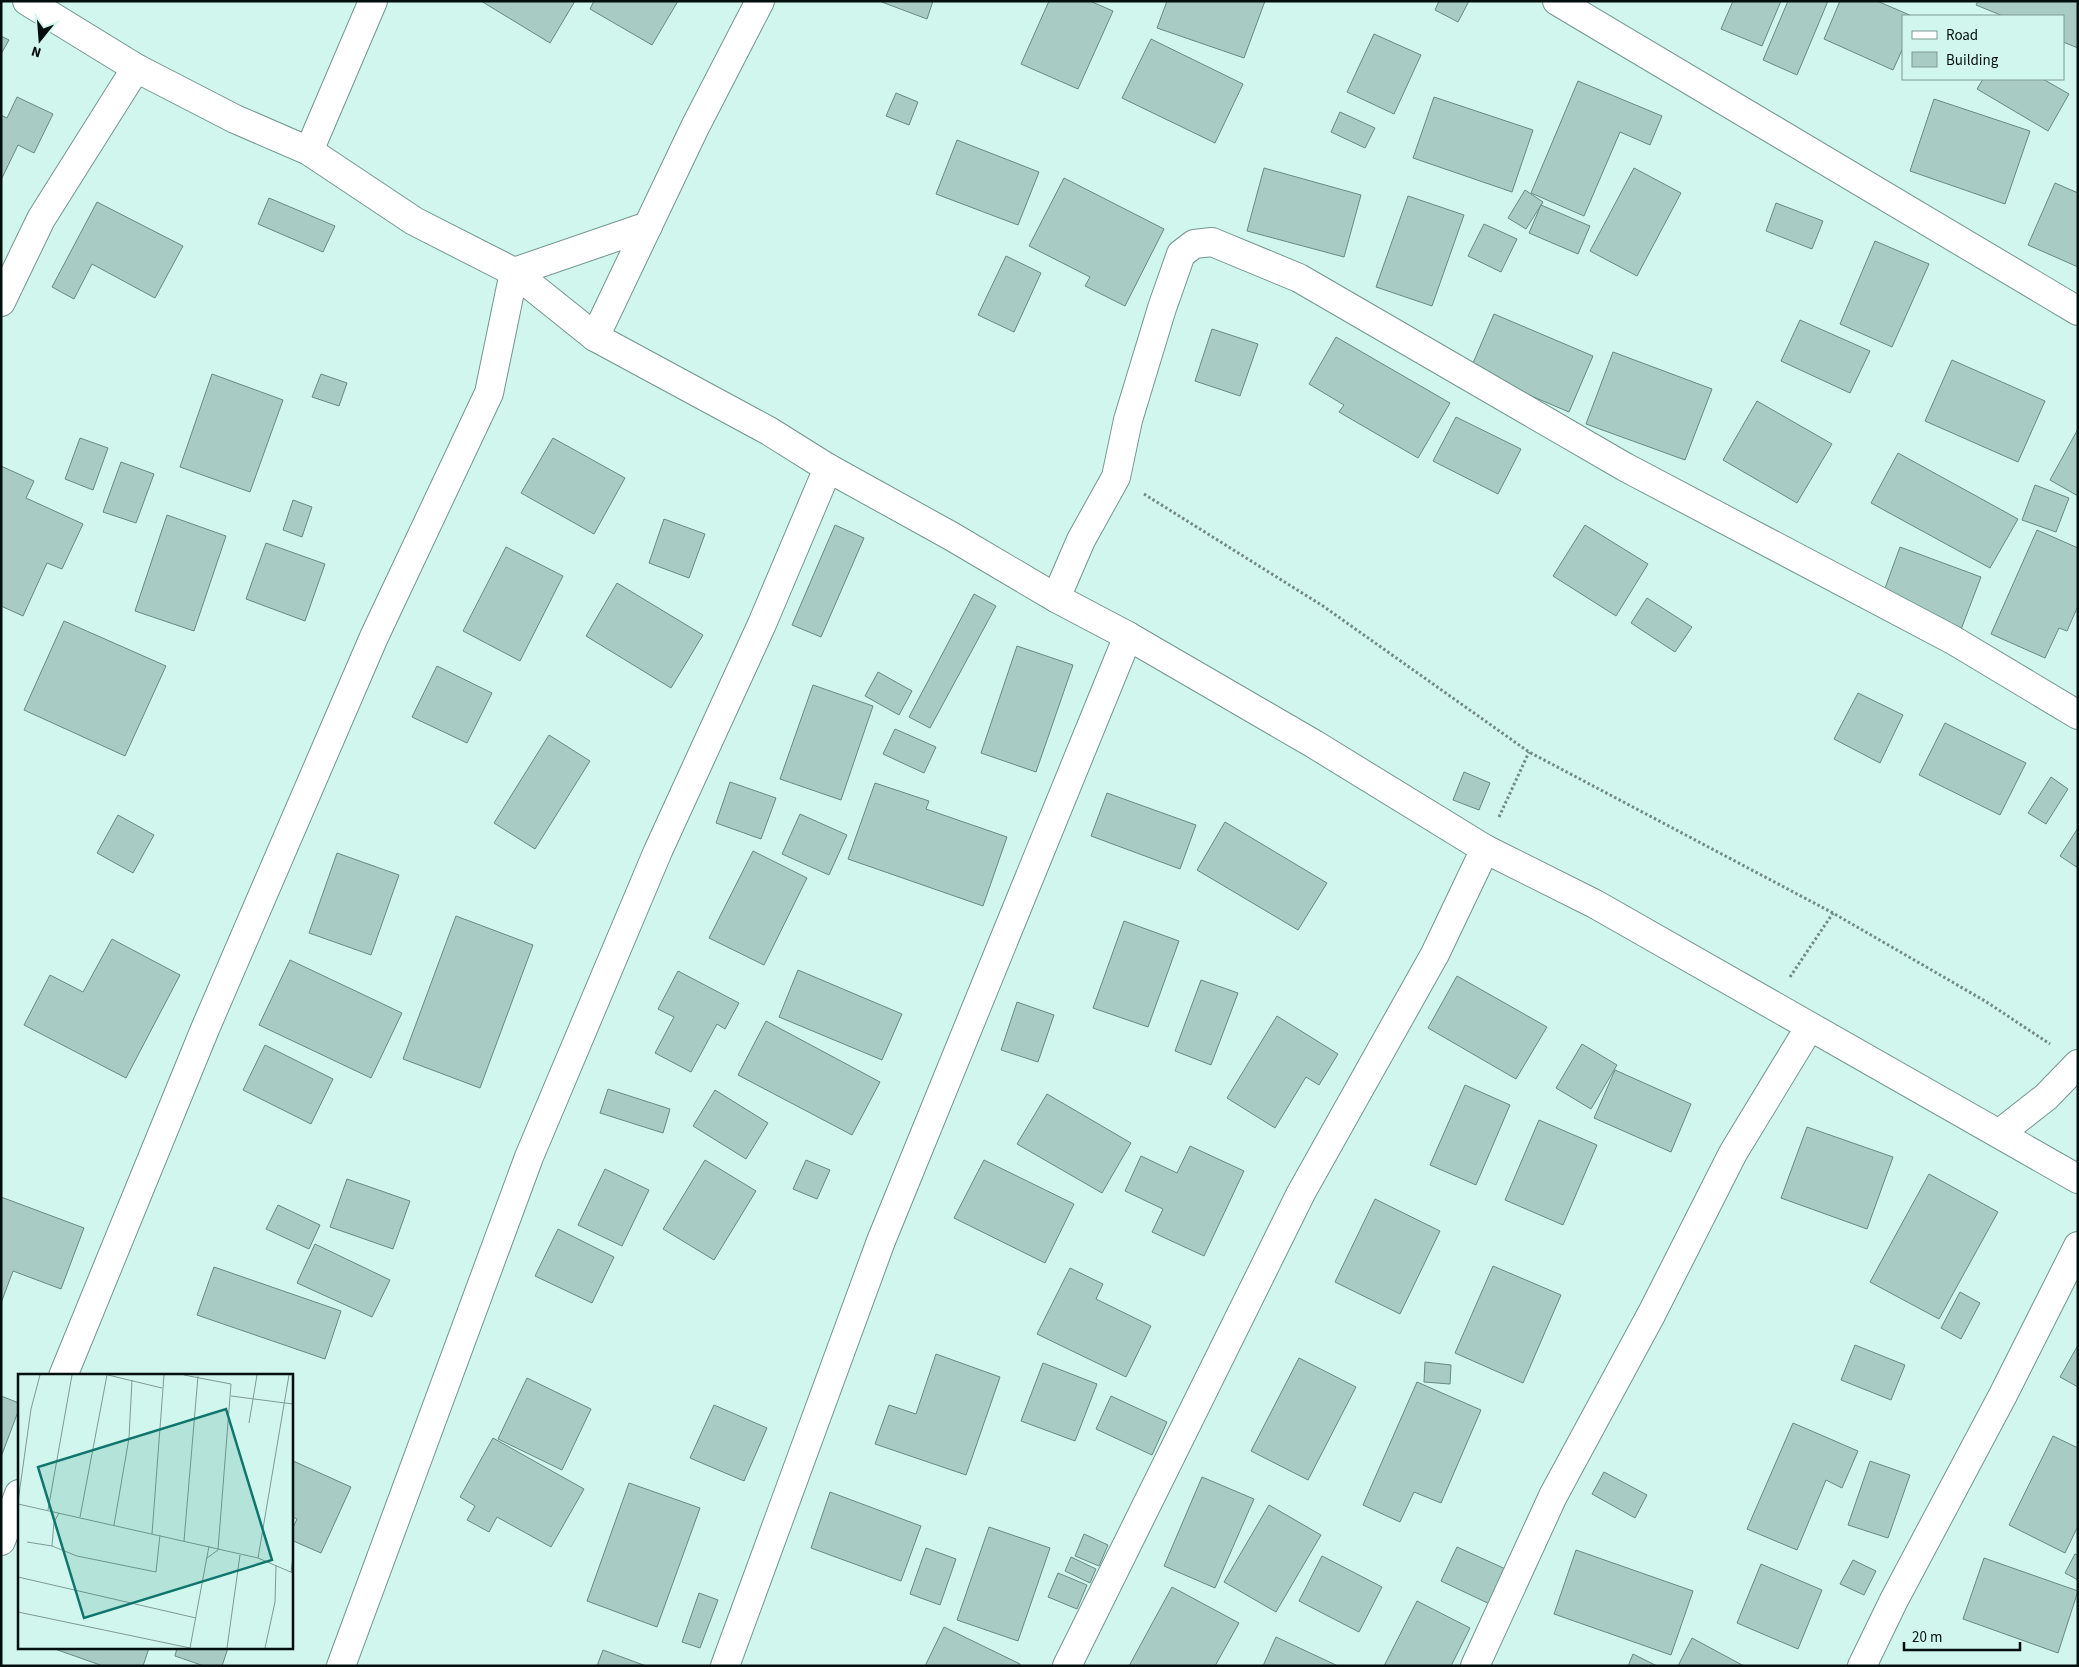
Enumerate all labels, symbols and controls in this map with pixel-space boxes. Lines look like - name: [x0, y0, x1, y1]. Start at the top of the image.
- north arrow: [15, 15, 65, 65]
- legend: [1902, 15, 2064, 80]
- text: Road: [1946, 25, 1978, 46]
- text: N: [29, 41, 44, 62]
- text: Building: [1946, 50, 1999, 71]
- inset map: [18, 1374, 292, 1650]
- scale bar: [1904, 1620, 2020, 1652]
- text: 20 m: [1912, 1627, 1942, 1648]

